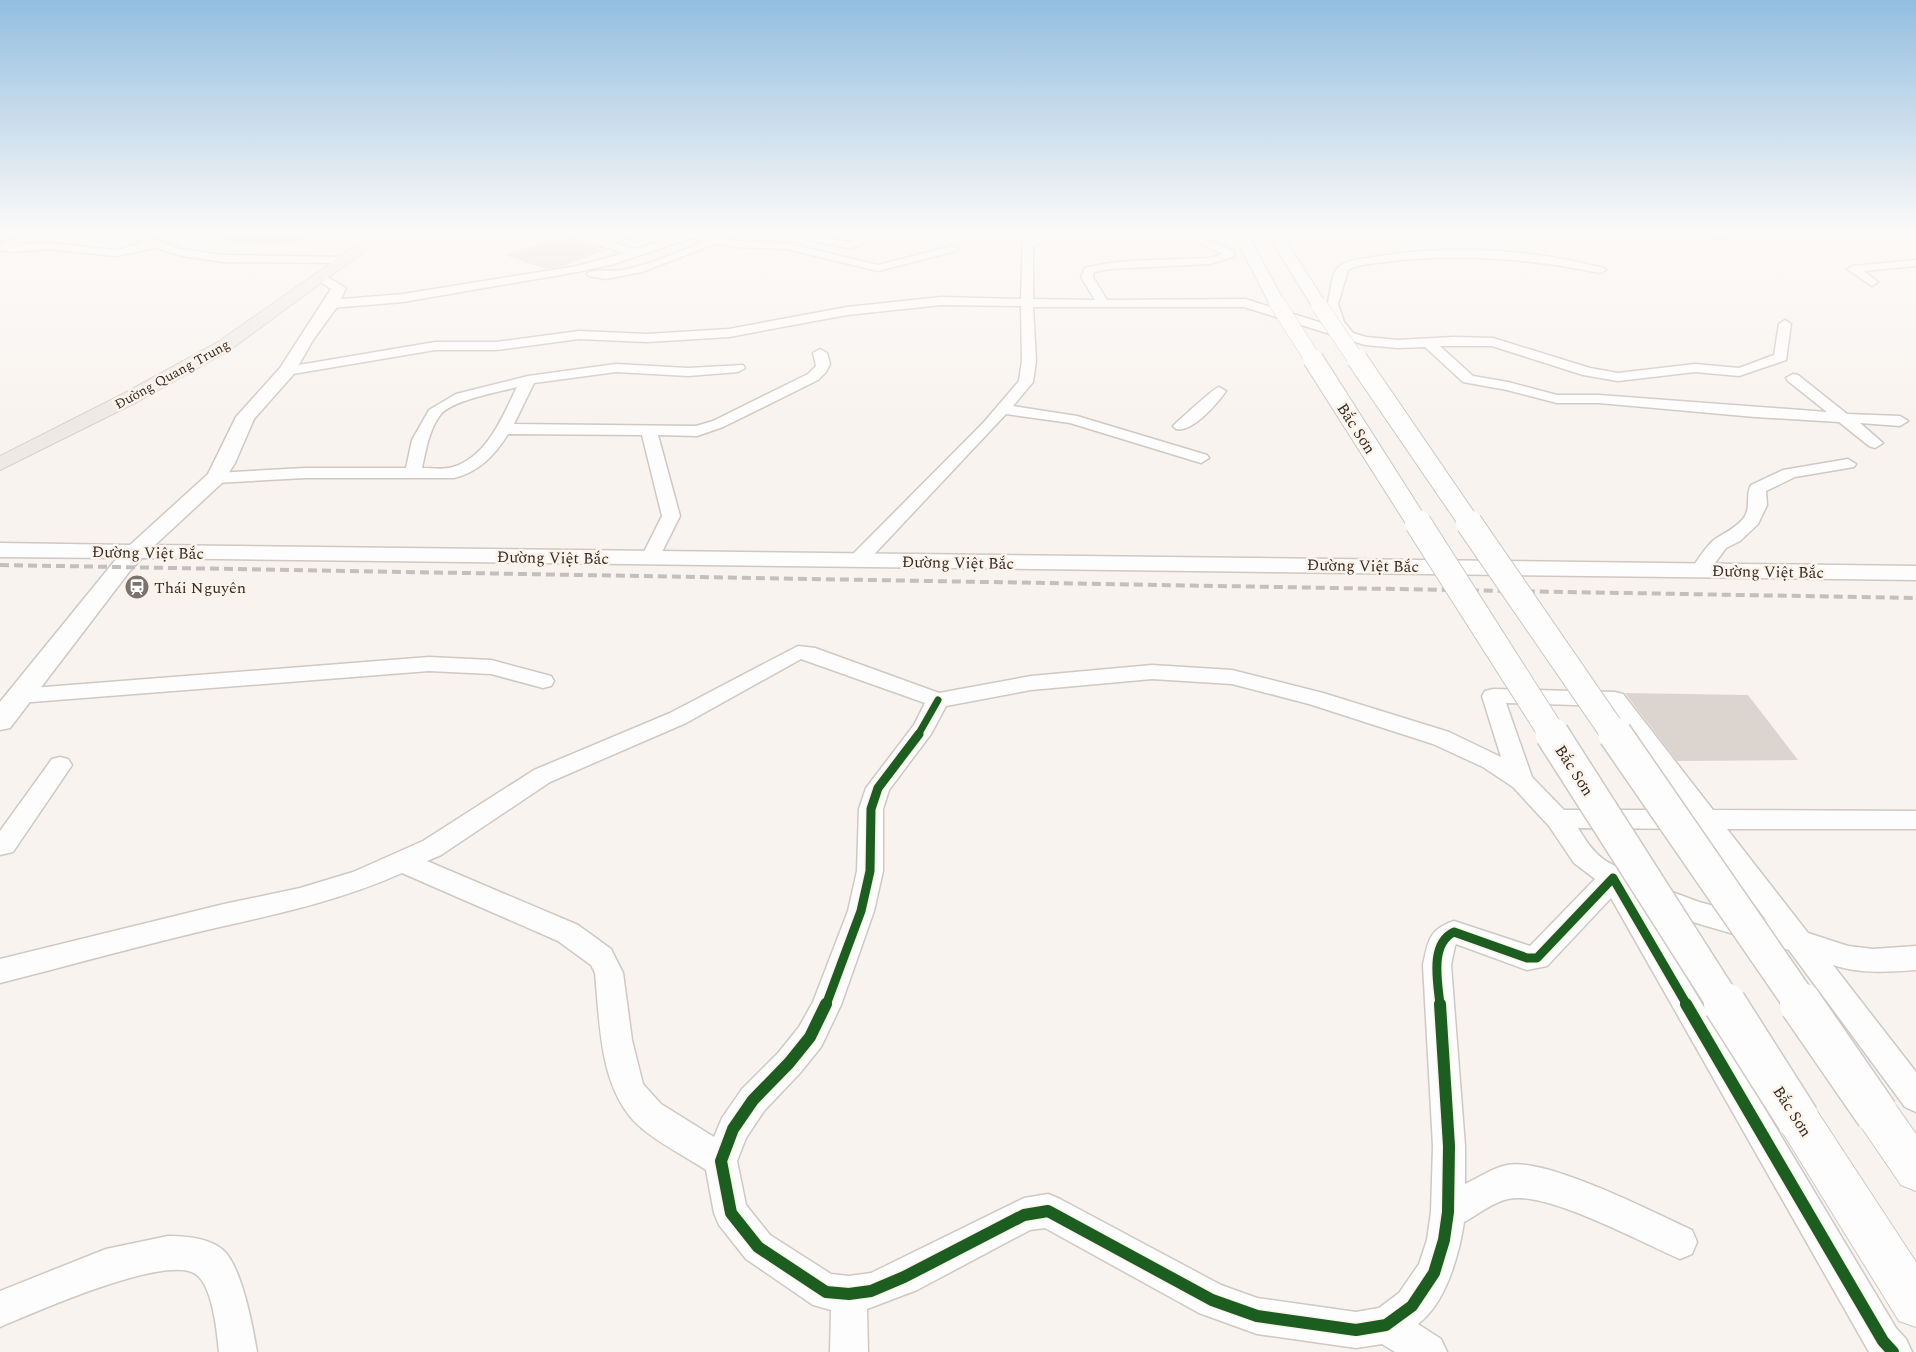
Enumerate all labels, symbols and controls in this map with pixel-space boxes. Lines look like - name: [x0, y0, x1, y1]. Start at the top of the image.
- street label: Đường Quang Trung: [111, 334, 234, 415]
- street label: Bắc Sơn: [1331, 398, 1382, 459]
- street label: Đường Việt Bắc: [92, 540, 204, 566]
- street label: Đường Việt Bắc: [497, 545, 609, 571]
- street label: Đường Việt Bắc: [902, 550, 1014, 576]
- street label: Đường Việt Bắc: [1307, 553, 1419, 579]
- street label: Đường Việt Bắc: [1712, 559, 1824, 585]
- station icon: Thái Nguyên: [124, 574, 150, 600]
- place label: Thái Nguyên: [154, 576, 246, 600]
- street label: Bắc Sơn: [1549, 740, 1600, 801]
- street label: Bắc Sơn: [1767, 1081, 1818, 1142]

